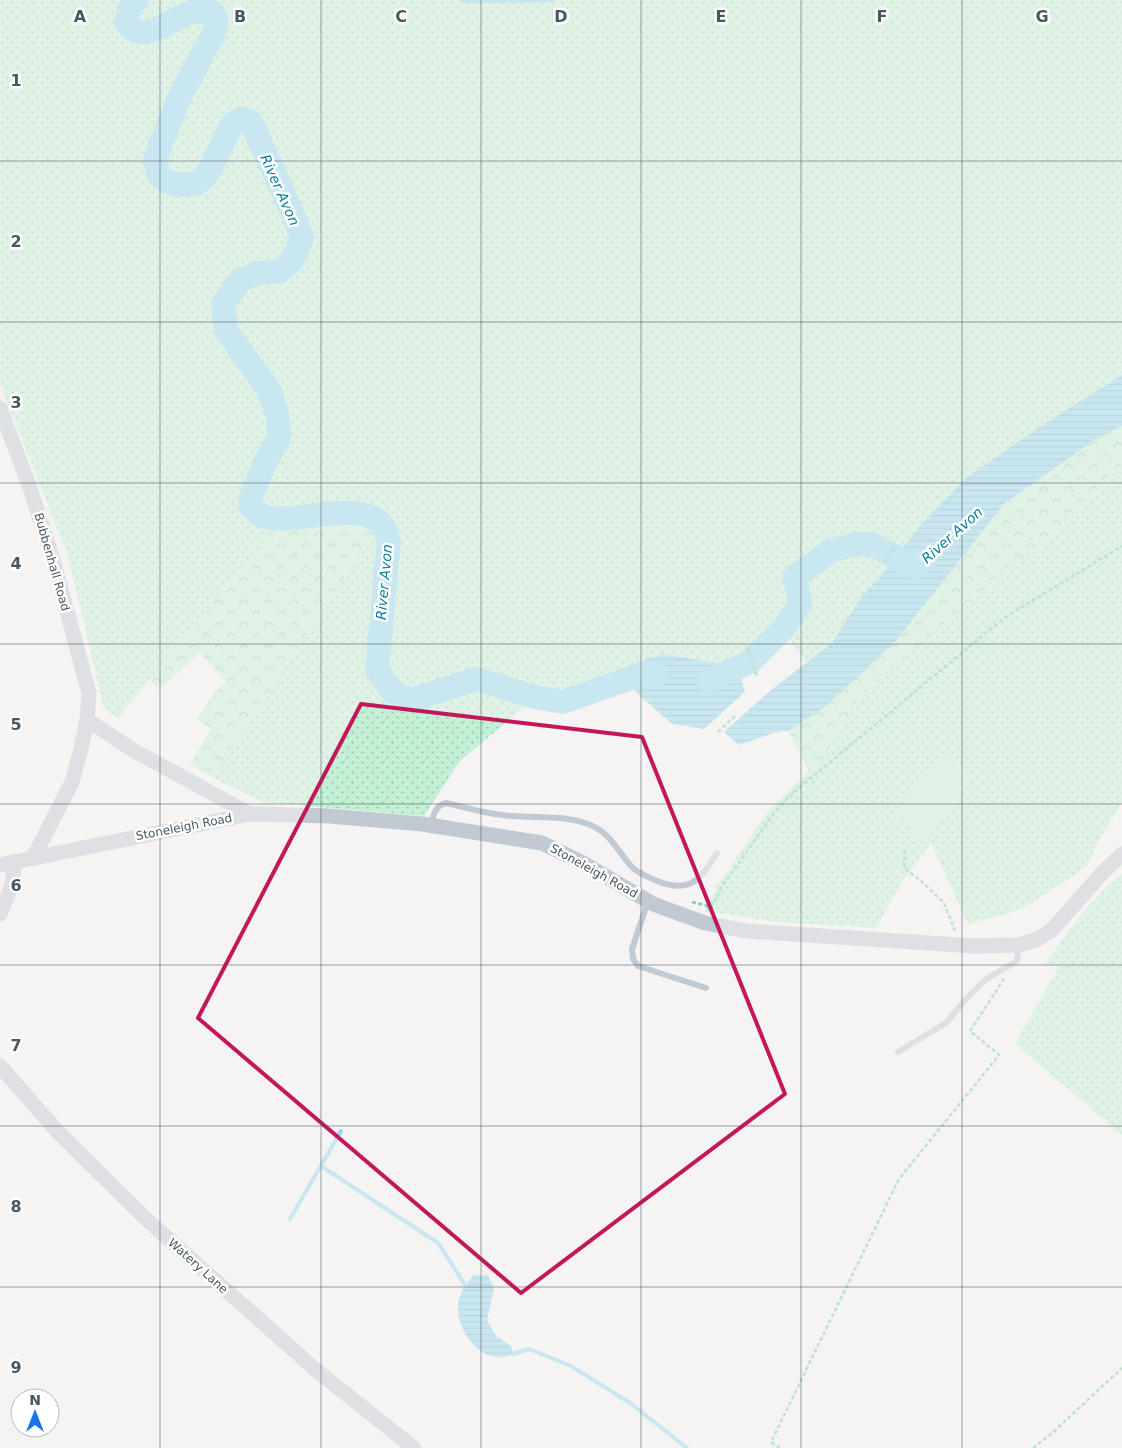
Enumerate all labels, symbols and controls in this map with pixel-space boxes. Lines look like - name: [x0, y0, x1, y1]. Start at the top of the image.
- text: A: [74, 7, 87, 26]
- text: B: [234, 7, 246, 26]
- text: C: [395, 7, 407, 26]
- text: D: [554, 7, 568, 26]
- text: E: [716, 7, 726, 26]
- text: F: [877, 7, 887, 26]
- text: G: [1035, 7, 1049, 26]
- text: 1: [10, 71, 22, 90]
- water label: River Avon: [257, 152, 303, 228]
- text: 2: [10, 232, 22, 251]
- text: 3: [10, 393, 22, 412]
- water label: River Avon: [918, 504, 986, 566]
- street label: Bubbenhall Road: [31, 511, 73, 613]
- water label: River Avon: [373, 543, 395, 621]
- text: 4: [10, 554, 22, 573]
- text: 5: [10, 715, 22, 734]
- street label: Stoneleigh Road: [135, 811, 233, 843]
- street label: Stoneleigh Road: [548, 841, 640, 901]
- text: 6: [10, 876, 22, 895]
- text: 7: [10, 1036, 22, 1055]
- text: 8: [10, 1197, 22, 1216]
- street label: Watery Lane: [165, 1236, 231, 1296]
- text: 9: [10, 1358, 22, 1377]
- north arrow: [10, 1388, 60, 1438]
- text: N: [29, 1392, 41, 1408]

